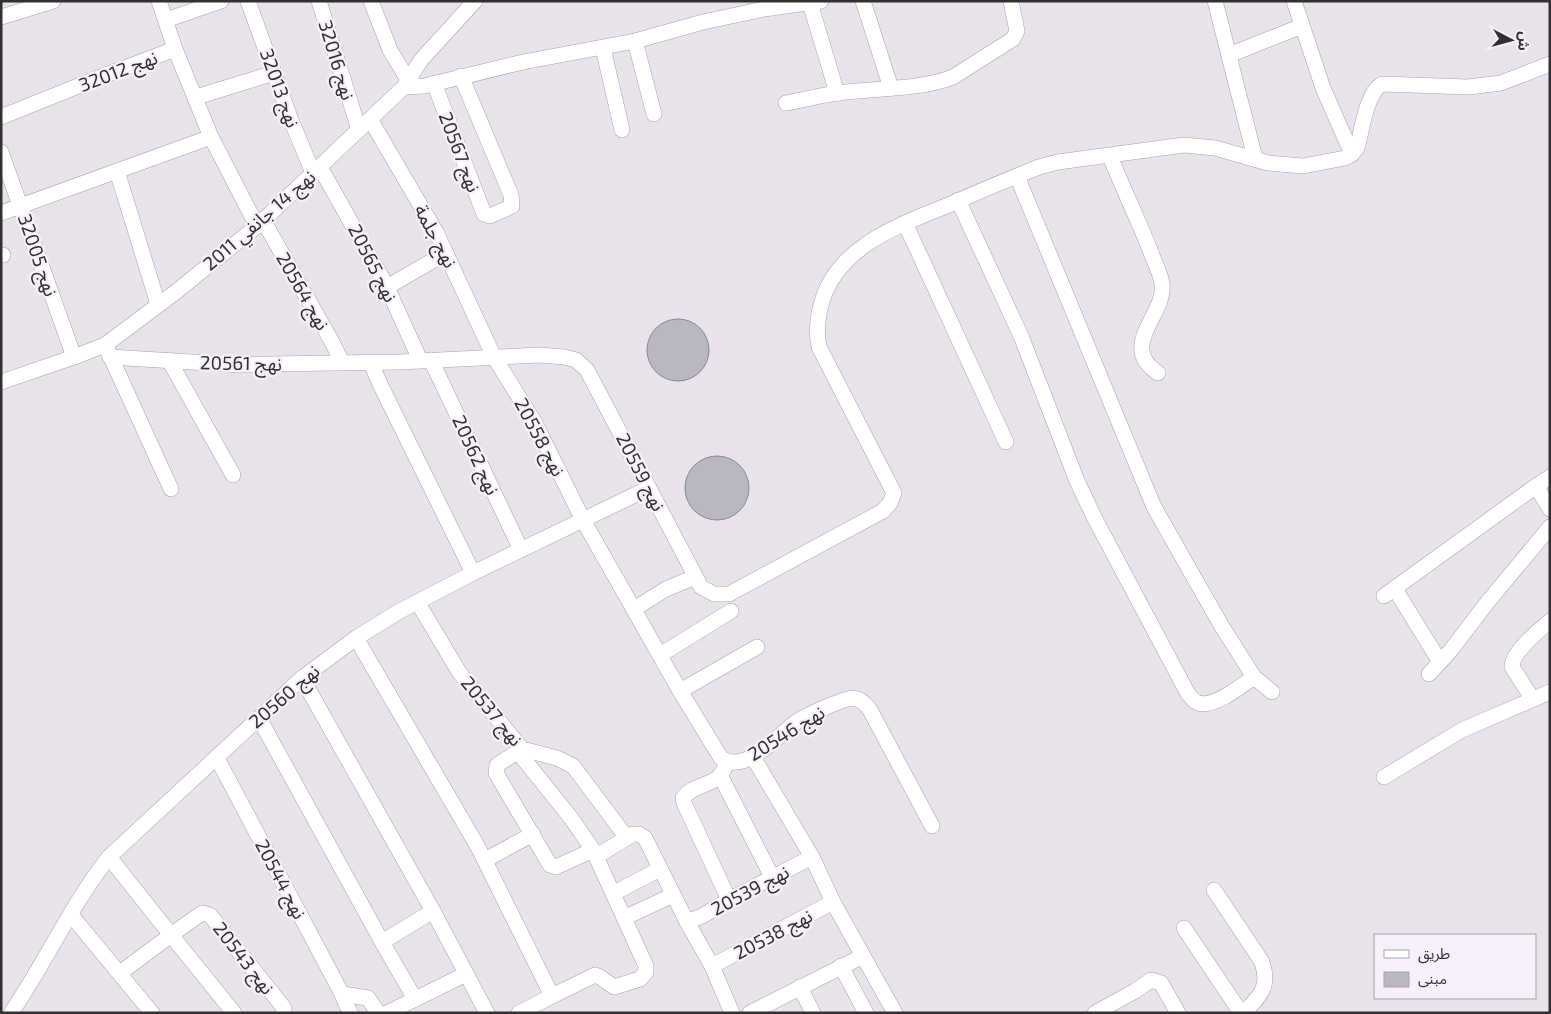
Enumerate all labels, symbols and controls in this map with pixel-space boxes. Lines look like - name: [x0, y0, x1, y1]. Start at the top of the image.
- north arrow: [1486, 15, 1536, 65]
- street label: نهج 32016: [311, 17, 361, 104]
- text: ش: [1515, 31, 1534, 52]
- street label: نهج 32012: [75, 45, 162, 100]
- street label: نهج 32013: [252, 45, 305, 132]
- street label: نهج 20567: [431, 108, 486, 197]
- street label: نهج 14 جانفي 2011: [198, 165, 323, 278]
- street label: نهج جلمة: [407, 200, 463, 273]
- street label: نهج 32005: [10, 211, 63, 300]
- street label: نهج 20565: [340, 220, 403, 308]
- street label: نهج 20564: [268, 248, 335, 336]
- street label: نهج 20561: [200, 350, 282, 379]
- street label: نهج 20558: [507, 394, 571, 482]
- street label: نهج 20562: [444, 411, 505, 500]
- street label: نهج 20559: [608, 429, 671, 517]
- street label: نهج 20560: [244, 659, 326, 736]
- street label: نهج 20537: [454, 671, 528, 753]
- street label: نهج 20546: [743, 700, 830, 769]
- street label: نهج 20544: [247, 835, 312, 924]
- street label: نهج 20539: [707, 859, 795, 923]
- street label: نهج 20538: [730, 903, 818, 967]
- street label: نهج 20543: [206, 917, 280, 1001]
- legend: [1374, 934, 1536, 999]
- text: طريق: [1418, 944, 1450, 964]
- text: مبنى: [1418, 969, 1447, 988]

